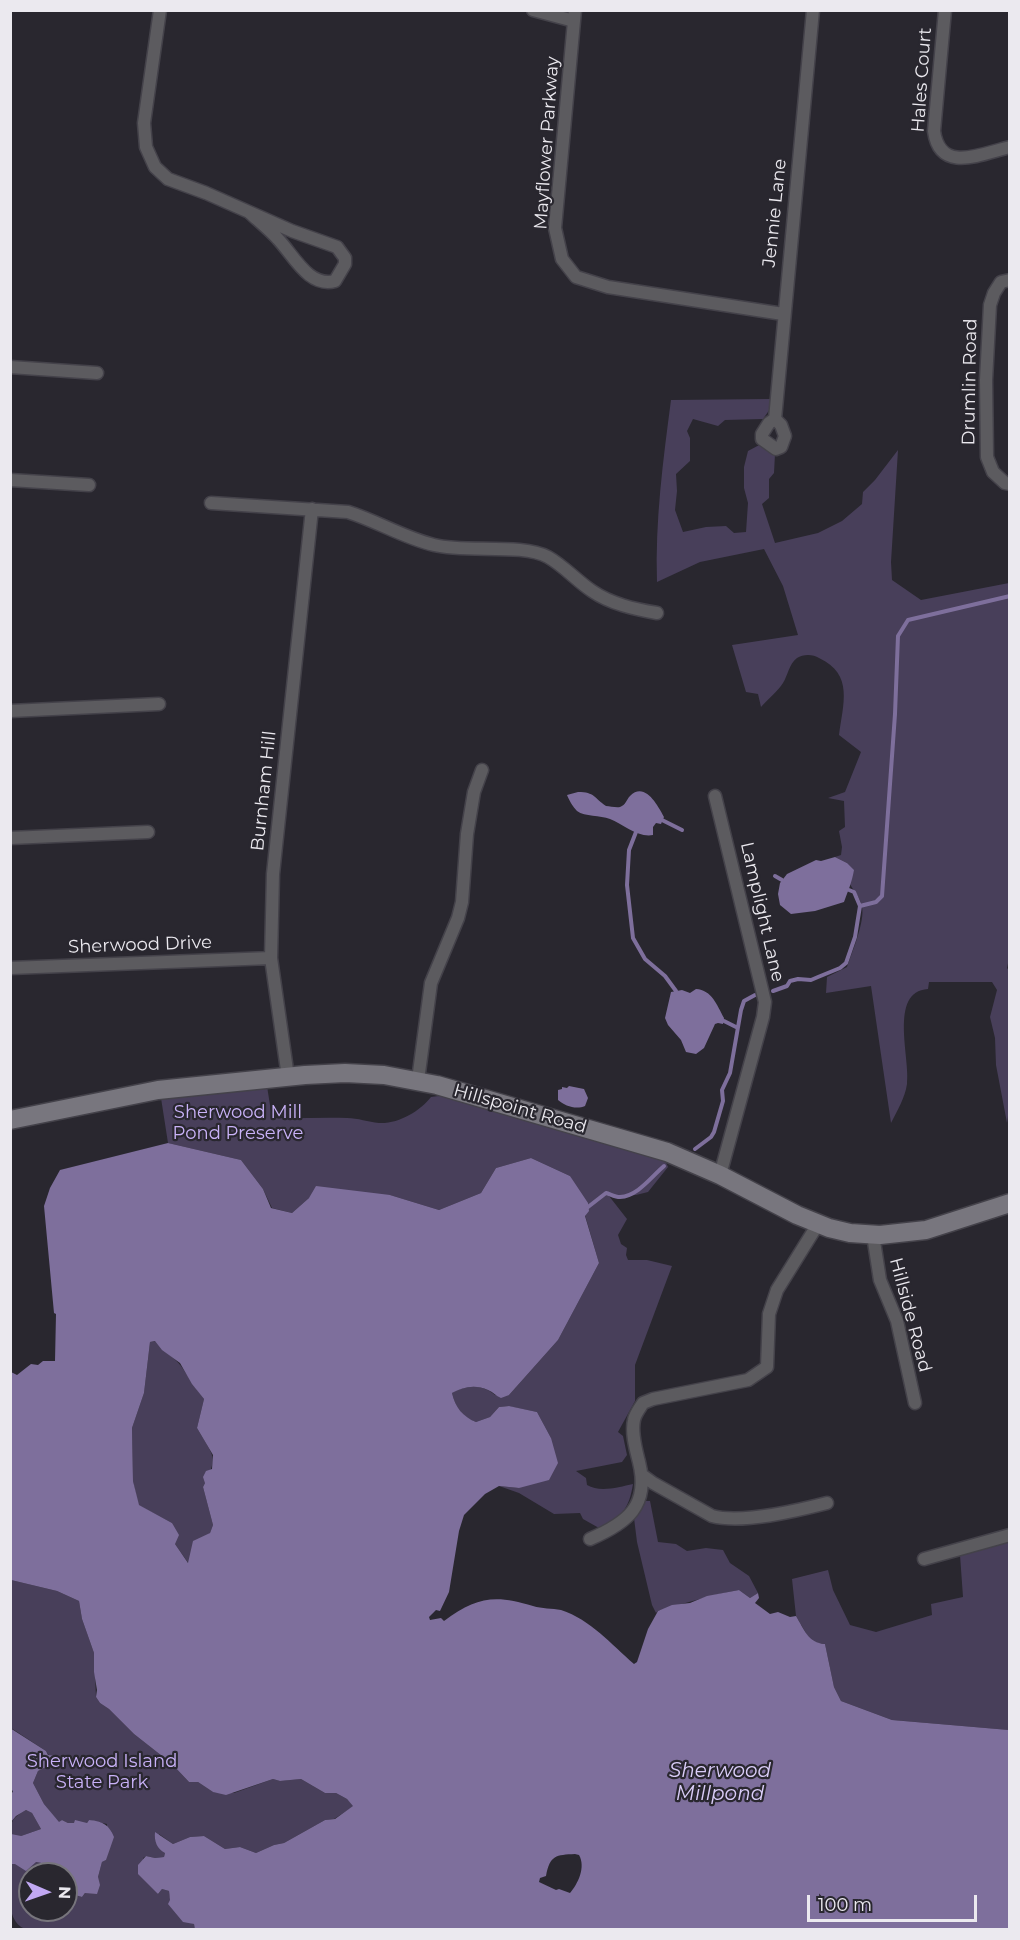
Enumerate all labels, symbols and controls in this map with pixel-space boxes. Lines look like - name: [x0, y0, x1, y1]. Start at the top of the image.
- street label: Hales Court: [908, 27, 936, 133]
- street label: Mayflower Parkway: [530, 56, 564, 230]
- street label: Jennie Lane: [759, 158, 791, 268]
- street label: Drumlin Road: [958, 318, 982, 446]
- street label: Burnham Hill: [247, 730, 281, 852]
- street label: Lamplight Lane: [735, 840, 789, 984]
- street label: Sherwood Drive: [68, 932, 212, 958]
- street label: Hillspoint Road: [451, 1080, 589, 1138]
- park label: Sherwood Mill Pond Preserve: [173, 1102, 303, 1144]
- street label: Hillside Road: [884, 1255, 936, 1375]
- park label: Sherwood Island State Park: [27, 1751, 177, 1794]
- water label: Sherwood Millpond: [669, 1759, 771, 1806]
- north arrow: [18, 1862, 78, 1922]
- scale bar: [810, 1883, 980, 1921]
- text: N: [55, 1886, 74, 1899]
- text: 100 m: [818, 1894, 872, 1916]

